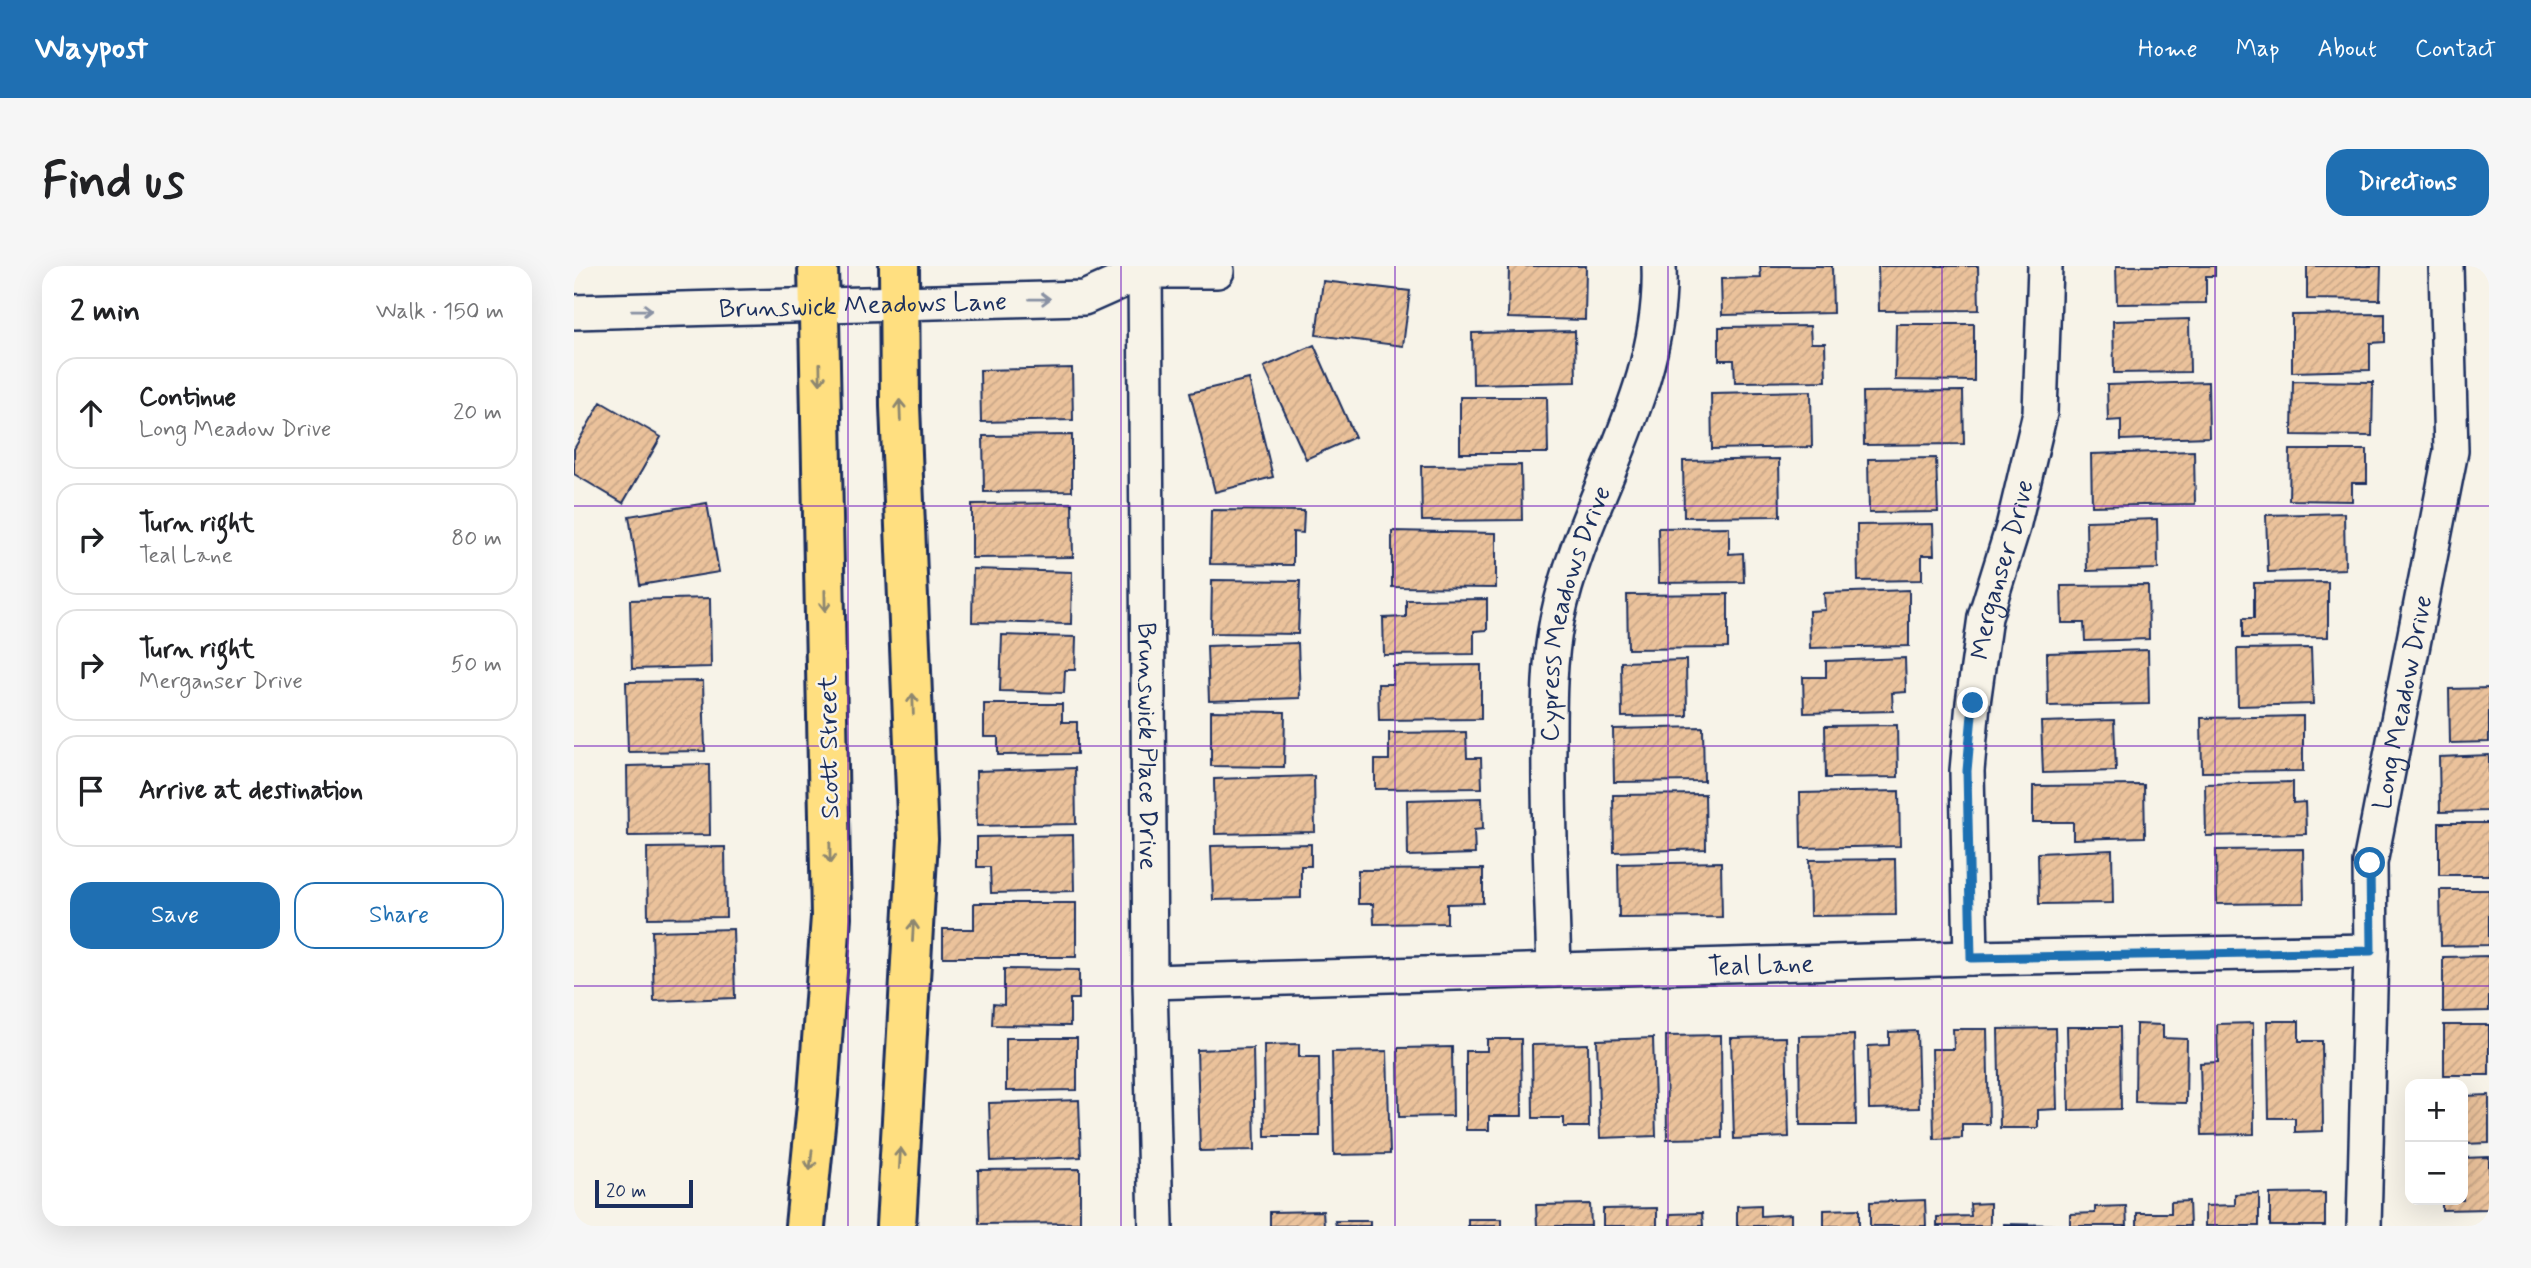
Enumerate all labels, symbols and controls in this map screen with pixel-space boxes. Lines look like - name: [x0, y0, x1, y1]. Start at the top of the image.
- text: Waypost: [35, 27, 148, 71]
- text: Home: [2138, 34, 2198, 65]
- text: Map: [2236, 34, 2280, 65]
- text: About: [2318, 34, 2377, 65]
- text: Contact: [2415, 34, 2496, 65]
- button: Directions: [2326, 149, 2489, 216]
- text: Find us: [42, 150, 185, 215]
- street label: Brunswick Meadows Lane: [718, 285, 1008, 327]
- text: 2 min: [70, 292, 140, 331]
- one-way arrow: [1028, 293, 1051, 306]
- text: Walk · 150 m: [376, 297, 504, 327]
- one-way arrow: [630, 304, 653, 317]
- one-way arrow: [813, 362, 827, 385]
- text: Continue: [139, 381, 236, 415]
- icon: ahead: [72, 394, 110, 432]
- text: 20 m: [453, 398, 502, 428]
- one-way arrow: [894, 399, 907, 422]
- text: Long Meadow Drive: [139, 415, 331, 445]
- street label: Merganser Drive: [1964, 477, 2043, 662]
- street label: Cypress Meadows Drive: [1534, 481, 1620, 742]
- text: Turn right: [139, 507, 255, 541]
- icon: right: [72, 520, 110, 558]
- text: 80 m: [451, 524, 502, 554]
- text: Teal Lane: [139, 541, 233, 571]
- one-way arrow: [818, 590, 831, 613]
- street label: Long Meadow Drive: [2366, 592, 2441, 813]
- street label: Brunswick Place Drive: [1128, 622, 1164, 870]
- text: Turn right: [139, 633, 255, 667]
- icon: right: [72, 646, 110, 684]
- text: 50 m: [451, 650, 502, 680]
- text: Merganser Drive: [139, 667, 303, 697]
- street label: Scott Street: [812, 675, 848, 819]
- route end: [1957, 687, 1988, 718]
- one-way arrow: [906, 692, 919, 715]
- icon: arrive: [72, 772, 110, 810]
- text: Arrive at destination: [139, 774, 363, 808]
- one-way arrow: [823, 842, 836, 865]
- route start: [2354, 847, 2385, 878]
- button: Save: [70, 882, 280, 949]
- button: Share: [294, 882, 504, 949]
- one-way arrow: [907, 920, 920, 943]
- street label: Teal Lane: [1707, 948, 1815, 985]
- map controls: [2405, 1079, 2468, 1205]
- button: +: [2405, 1079, 2468, 1142]
- button: −: [2405, 1142, 2468, 1205]
- one-way arrow: [893, 1147, 906, 1170]
- one-way arrow: [805, 1149, 818, 1171]
- scale bar: [595, 1177, 693, 1209]
- text: 20 m: [606, 1179, 646, 1204]

